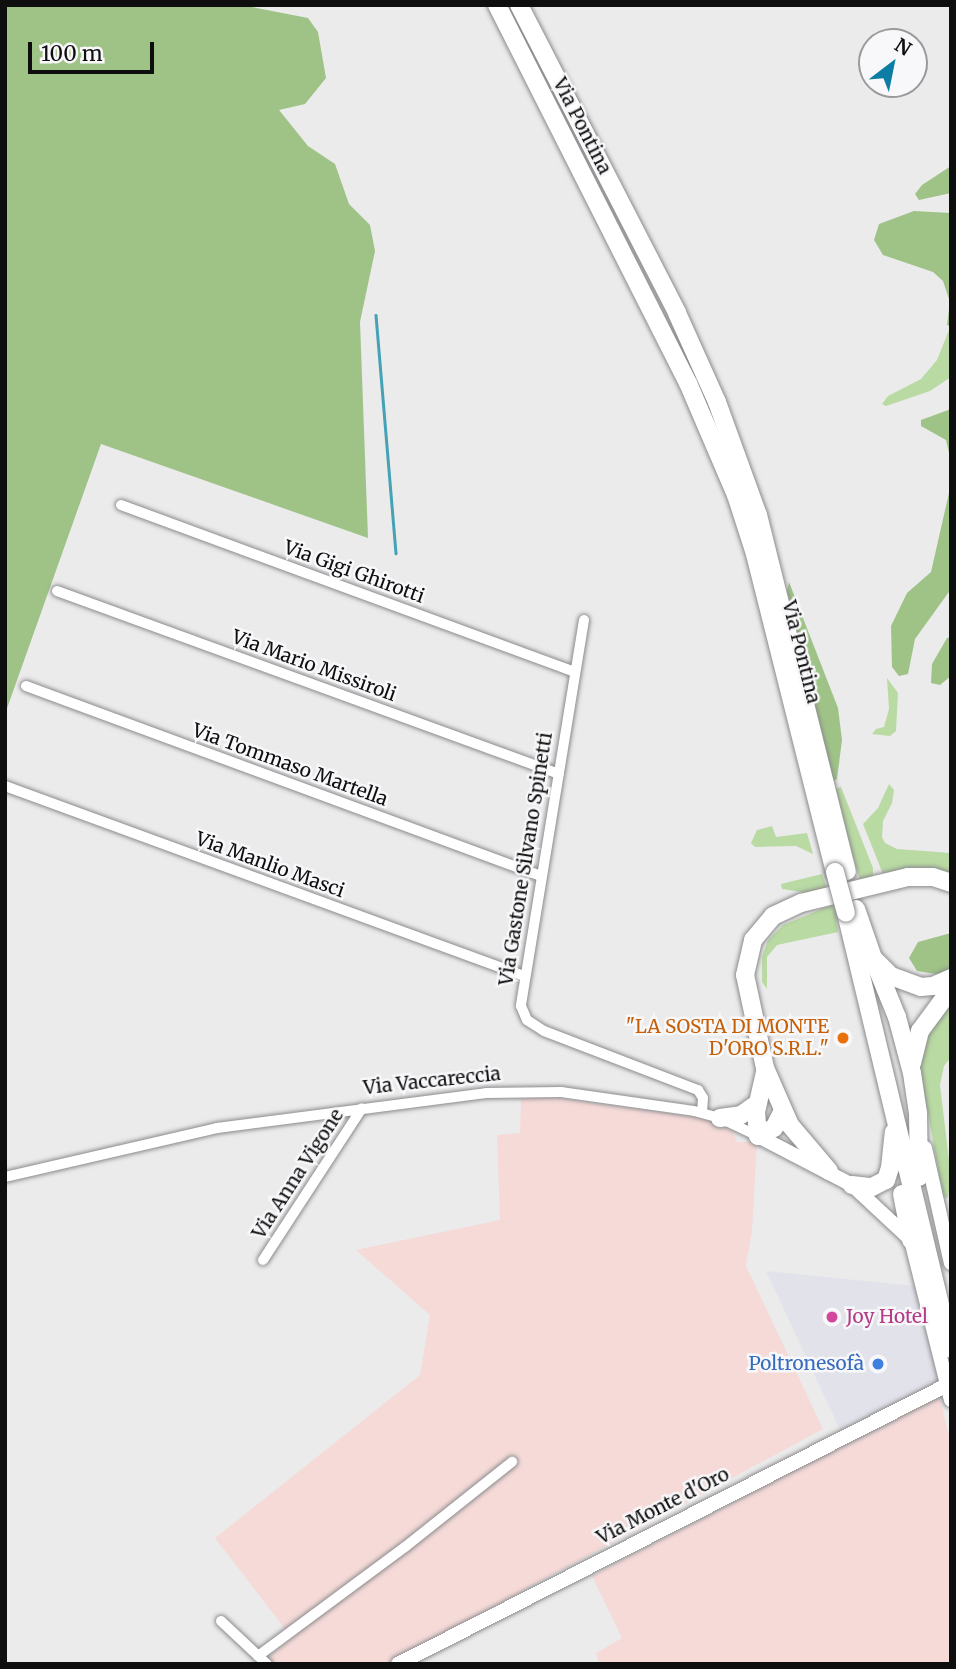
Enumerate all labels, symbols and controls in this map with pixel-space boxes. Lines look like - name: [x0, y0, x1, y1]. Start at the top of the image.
- scale bar: [32, 28, 158, 72]
- north arrow: [858, 28, 928, 98]
- text: N: [890, 33, 916, 61]
- text: 100 m: [41, 40, 103, 67]
- street label: Via Pontina: [548, 74, 616, 178]
- street label: Via Gigi Ghirotti: [281, 536, 427, 608]
- street label: Via Pontina: [777, 598, 825, 706]
- street label: Via Mario Missiroli: [229, 626, 399, 706]
- street label: Via Tommaso Martella: [189, 719, 391, 811]
- street label: Via Gastone Silvano Spinetti: [495, 731, 557, 987]
- street label: Via Manlio Masci: [193, 828, 347, 902]
- place label: "LA SOSTA DI MONTE D'ORO S.R.L.": [626, 1016, 829, 1060]
- marker: "LA SOSTA DI MONTE D'ORO S.R.L.": [835, 1030, 851, 1046]
- street label: Via Vaccareccia: [362, 1062, 502, 1100]
- street label: Via Anna Vigone: [248, 1105, 348, 1243]
- place label: Joy Hotel: [846, 1306, 928, 1328]
- marker: Joy Hotel: [824, 1309, 840, 1325]
- place label: Poltronesofà: [748, 1353, 864, 1375]
- marker: Poltronesofà: [870, 1356, 886, 1372]
- street label: Via Monte d'Oro: [593, 1463, 733, 1549]

